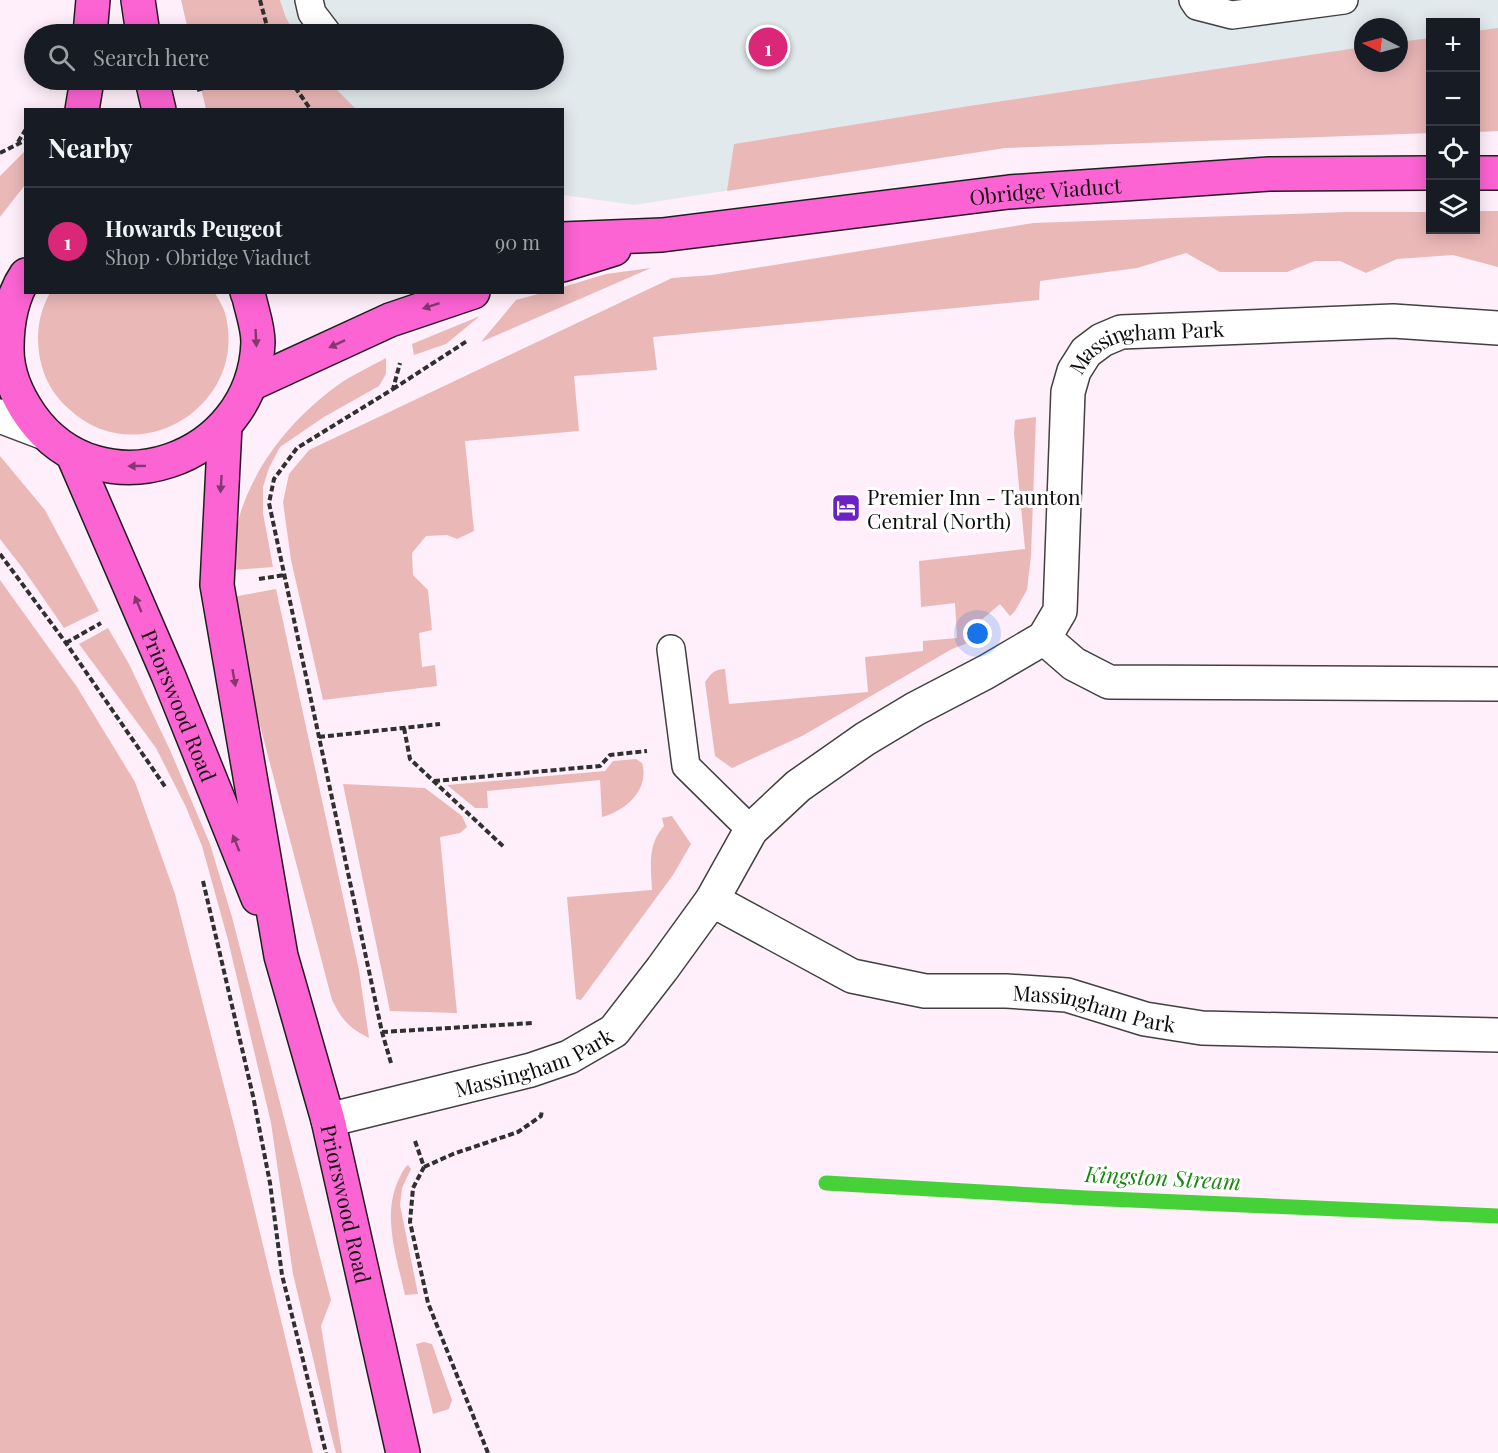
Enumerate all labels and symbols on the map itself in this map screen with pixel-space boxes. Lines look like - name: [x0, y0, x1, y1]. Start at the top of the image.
- north arrow: [1354, 18, 1408, 72]
- pin: 1: [748, 24, 788, 70]
- street label: Obridge Viaduct: [968, 170, 1123, 211]
- one-way arrow: [422, 302, 440, 311]
- street label: Massingham Park: [1062, 314, 1225, 379]
- one-way arrow: [251, 329, 260, 348]
- one-way arrow: [328, 340, 345, 349]
- one-way arrow: [127, 462, 146, 471]
- one-way arrow: [216, 475, 226, 494]
- place label: Premier Inn - Taunton Central (North): [867, 482, 1081, 534]
- hotel icon: Premier Inn - Taunton Central (North): [830, 492, 862, 524]
- one-way arrow: [133, 594, 143, 612]
- your location: [963, 619, 992, 648]
- street label: Priorswood Road: [136, 625, 224, 785]
- one-way arrow: [230, 668, 239, 687]
- one-way arrow: [231, 834, 240, 852]
- street label: Massingham Park: [1012, 977, 1178, 1038]
- street label: Massingham Park: [451, 1021, 618, 1102]
- street label: Priorswood Road: [315, 1121, 378, 1286]
- water label: Kingston Stream: [1083, 1158, 1242, 1196]

